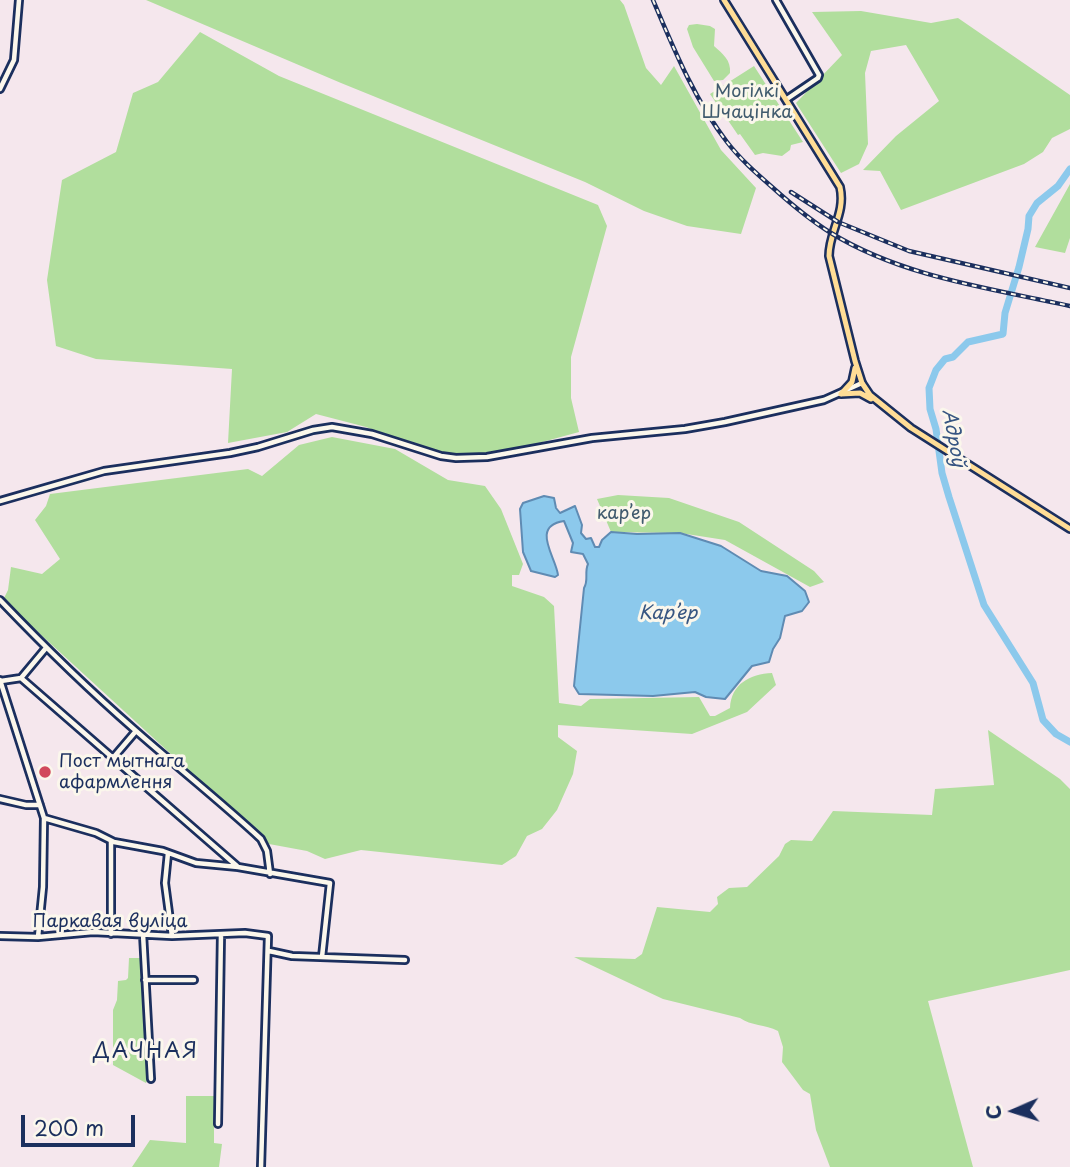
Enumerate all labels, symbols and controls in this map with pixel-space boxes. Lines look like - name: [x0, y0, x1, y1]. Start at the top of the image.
- park label: Могілкі Шчацінка: [702, 81, 792, 124]
- water label: Адроў: [937, 407, 969, 469]
- park label: карʼер: [597, 503, 651, 525]
- water label: Карʼер: [639, 603, 697, 625]
- place label: Пост мытнага афармлення: [59, 751, 185, 794]
- marker: Пост мытнага афармлення: [37, 764, 53, 780]
- street label: Паркавая вуліца: [33, 911, 187, 933]
- district label: ДАЧНАЯ: [94, 1039, 198, 1065]
- north arrow: [979, 1076, 1049, 1146]
- scale bar: [24, 1100, 138, 1144]
- text: С: [979, 1104, 1007, 1120]
- text: 200 m: [34, 1111, 104, 1143]

